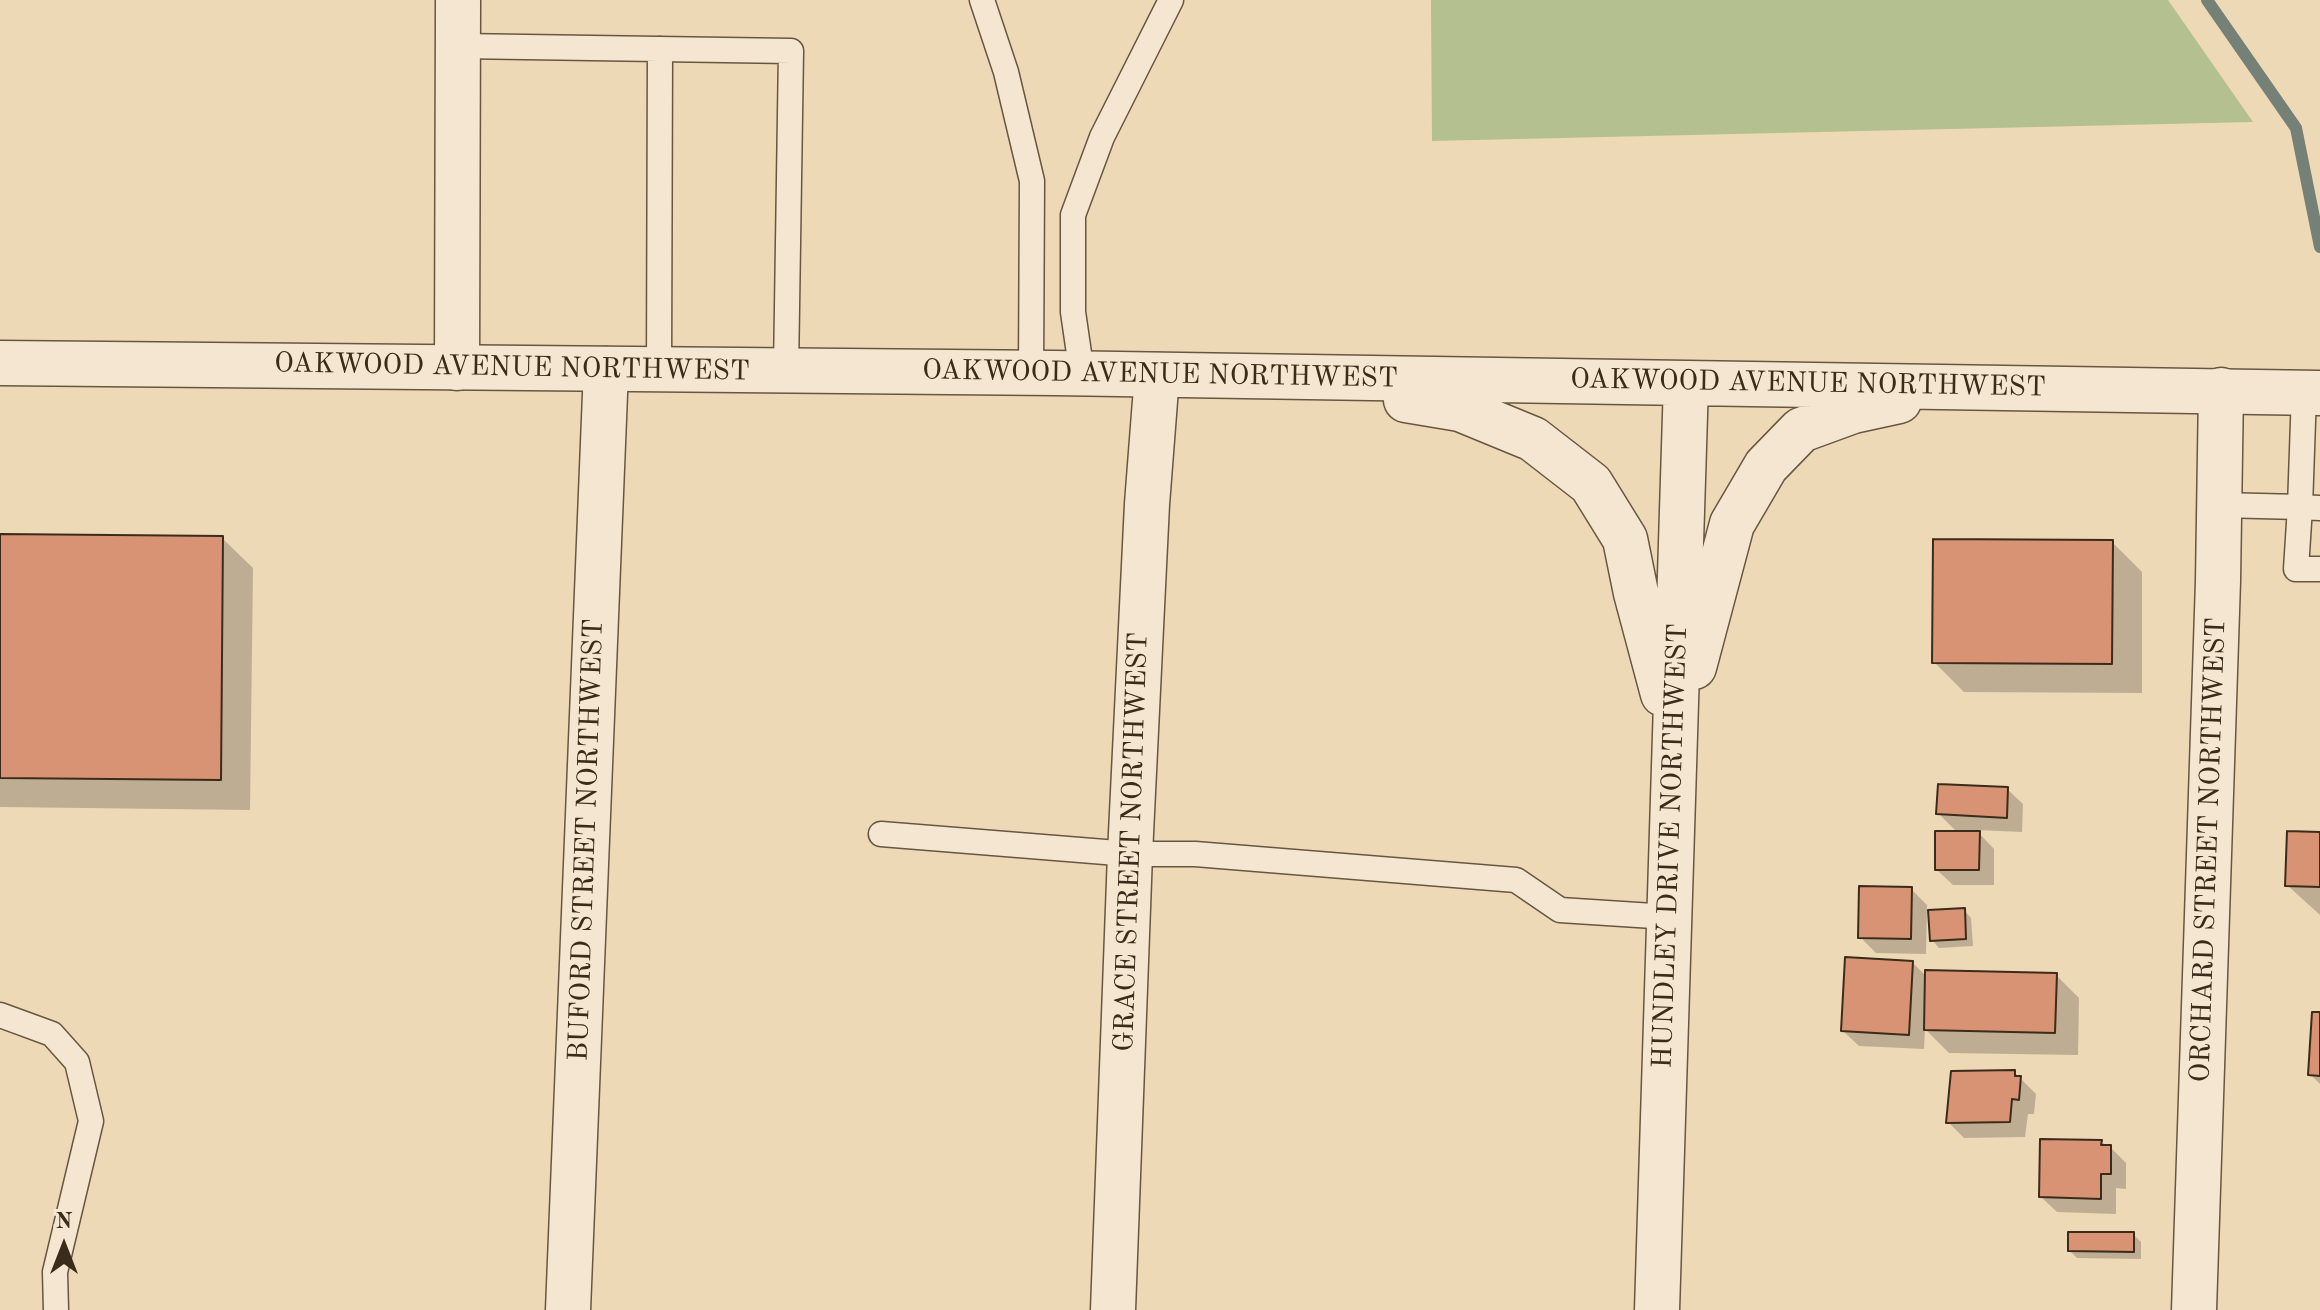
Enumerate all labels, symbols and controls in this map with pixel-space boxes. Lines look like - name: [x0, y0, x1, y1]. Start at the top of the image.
- street label: OAKWOOD AVENUE NORTHWEST: [274, 347, 750, 389]
- street label: OAKWOOD AVENUE NORTHWEST: [922, 354, 1398, 396]
- street label: OAKWOOD AVENUE NORTHWEST: [1570, 363, 2046, 405]
- street label: ORCHARD STREET NORTHWEST: [2184, 617, 2234, 1083]
- street label: BUFORD STREET NORTHWEST: [562, 618, 612, 1062]
- street label: HUNDLEY DRIVE NORTHWEST: [1646, 623, 1696, 1069]
- street label: GRACE STREET NORTHWEST: [1108, 632, 1156, 1052]
- north arrow: [24, 1206, 104, 1286]
- text: N: [56, 1211, 72, 1233]

